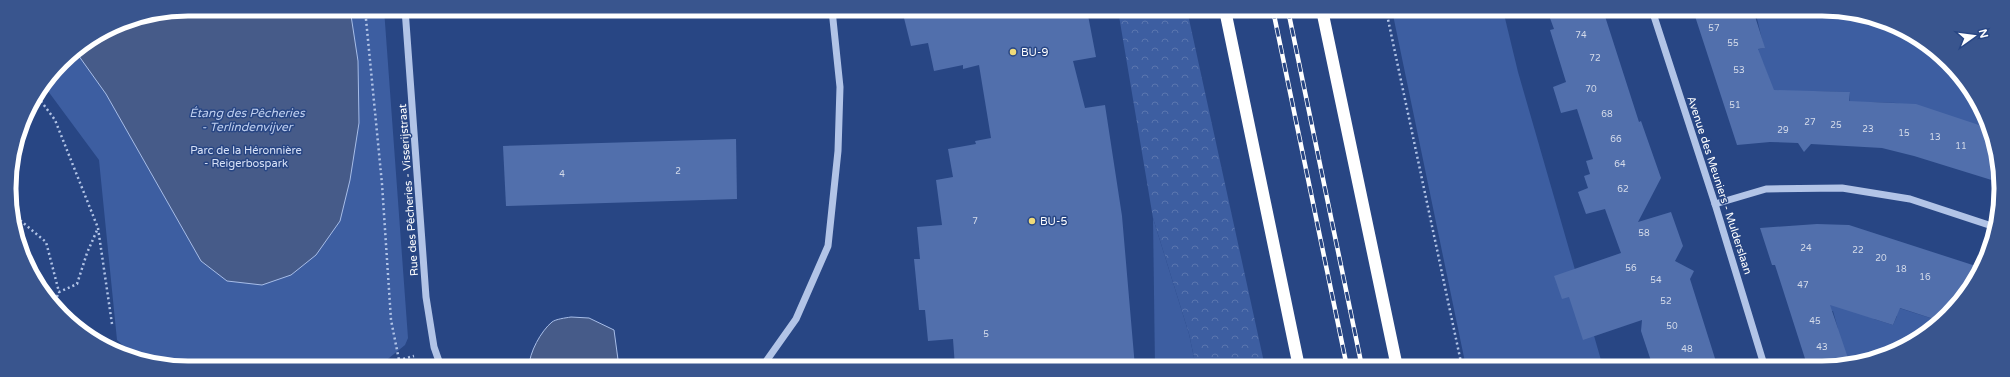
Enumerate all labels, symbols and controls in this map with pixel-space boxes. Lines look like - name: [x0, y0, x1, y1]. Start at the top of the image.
- north arrow: [1954, 16, 1994, 56]
- house number: 57: [1708, 23, 1720, 34]
- text: N: [1976, 28, 1991, 40]
- house number: 74: [1575, 30, 1587, 41]
- house number: 55: [1727, 38, 1739, 49]
- place label: BU-9: [1021, 46, 1048, 59]
- marker: BU-9: [1008, 47, 1018, 57]
- house number: 72: [1589, 53, 1601, 64]
- house number: 53: [1733, 65, 1745, 76]
- house number: 70: [1585, 84, 1597, 95]
- street label: Avenue des Meuniers - Mulderslaan: [1684, 94, 1755, 276]
- house number: 51: [1729, 100, 1741, 111]
- street label: Rue des Pêcheries - Visserijstraat: [396, 103, 421, 277]
- water label: Étang des Pêcheries - Terlindenvijver: [189, 106, 306, 134]
- house number: 68: [1601, 109, 1613, 120]
- house number: 27: [1804, 117, 1816, 128]
- house number: 25: [1830, 120, 1842, 131]
- house number: 23: [1862, 124, 1874, 135]
- house number: 29: [1777, 125, 1789, 136]
- house number: 15: [1898, 128, 1910, 139]
- house number: 13: [1929, 132, 1941, 143]
- house number: 66: [1610, 134, 1622, 145]
- house number: 11: [1955, 141, 1967, 152]
- park label: Parc de la Héronnière - Reigerbospark: [190, 144, 302, 170]
- house number: 64: [1614, 159, 1626, 170]
- house number: 2: [675, 166, 681, 177]
- house number: 4: [559, 169, 565, 180]
- house number: 62: [1617, 184, 1629, 195]
- place label: BU-5: [1040, 215, 1067, 228]
- house number: 7: [972, 216, 978, 227]
- marker: BU-5: [1027, 216, 1037, 226]
- house number: 58: [1638, 228, 1650, 239]
- house number: 24: [1800, 243, 1812, 254]
- house number: 22: [1852, 245, 1864, 256]
- house number: 20: [1875, 253, 1887, 264]
- house number: 56: [1625, 263, 1637, 274]
- house number: 18: [1895, 264, 1907, 275]
- house number: 16: [1919, 272, 1931, 283]
- house number: 54: [1650, 275, 1662, 286]
- house number: 47: [1797, 280, 1809, 291]
- house number: 52: [1660, 296, 1672, 307]
- house number: 45: [1809, 316, 1821, 327]
- house number: 50: [1666, 321, 1678, 332]
- house number: 5: [983, 329, 989, 340]
- house number: 43: [1816, 342, 1828, 353]
- house number: 48: [1681, 344, 1693, 355]

